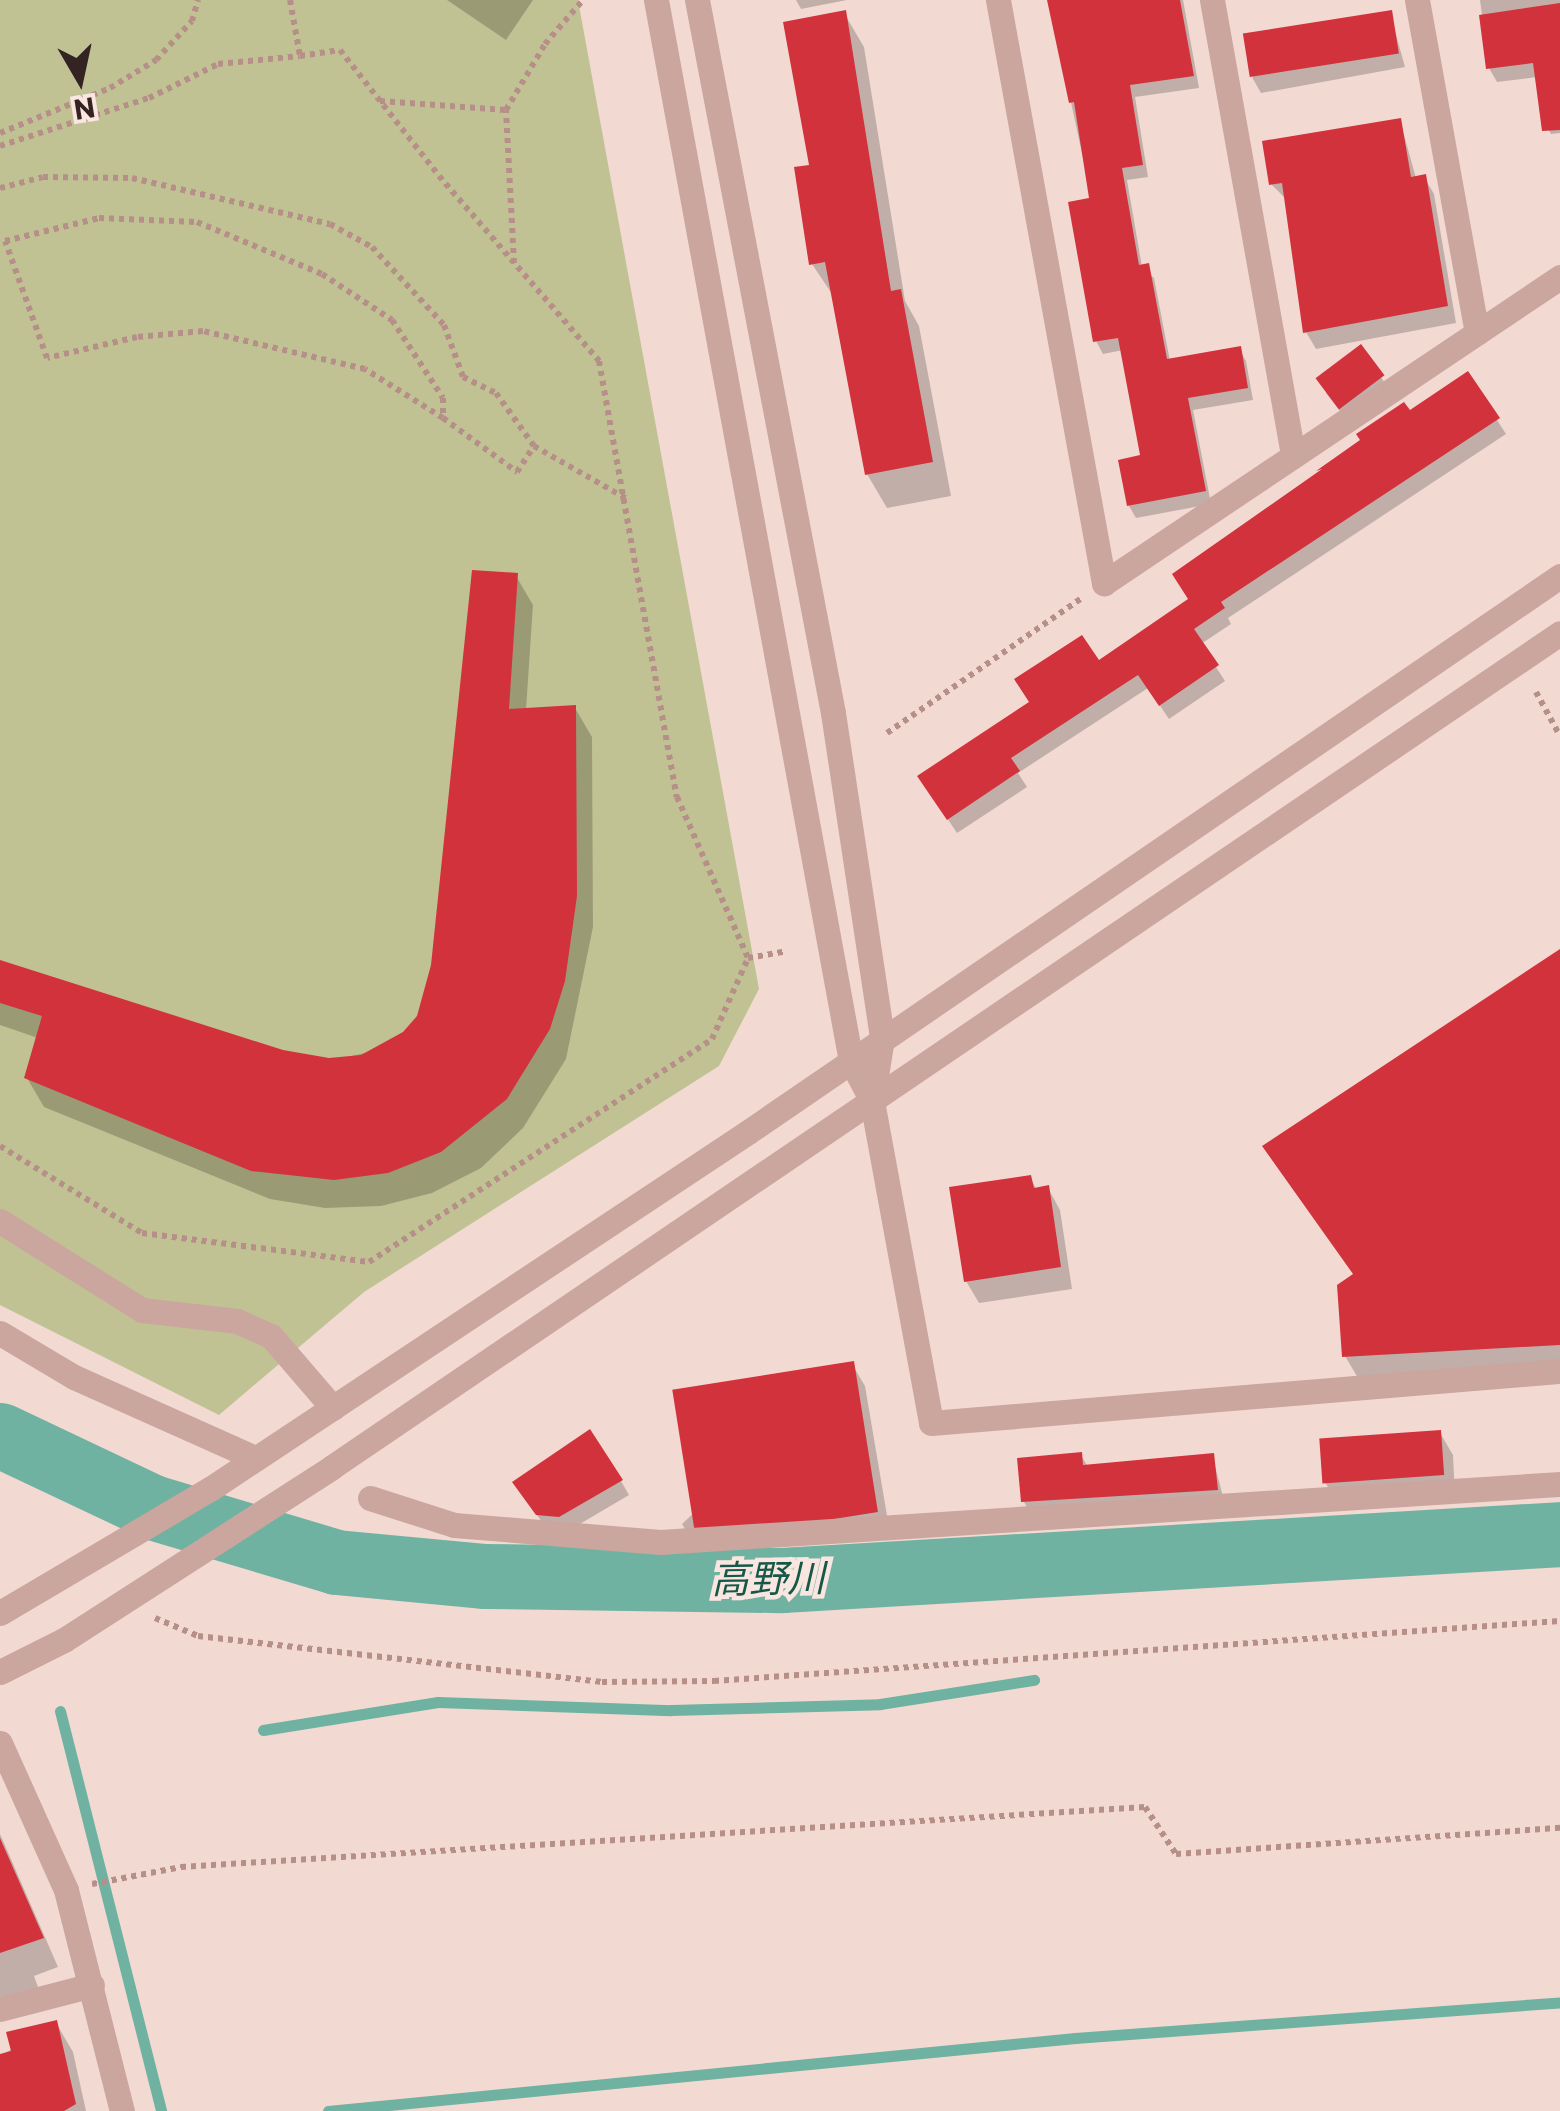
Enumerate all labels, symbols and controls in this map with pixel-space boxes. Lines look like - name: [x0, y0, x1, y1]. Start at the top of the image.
- north arrow: [30, 30, 130, 130]
- text: N: [72, 91, 98, 128]
- water label: 高野川: [711, 1553, 825, 1601]

